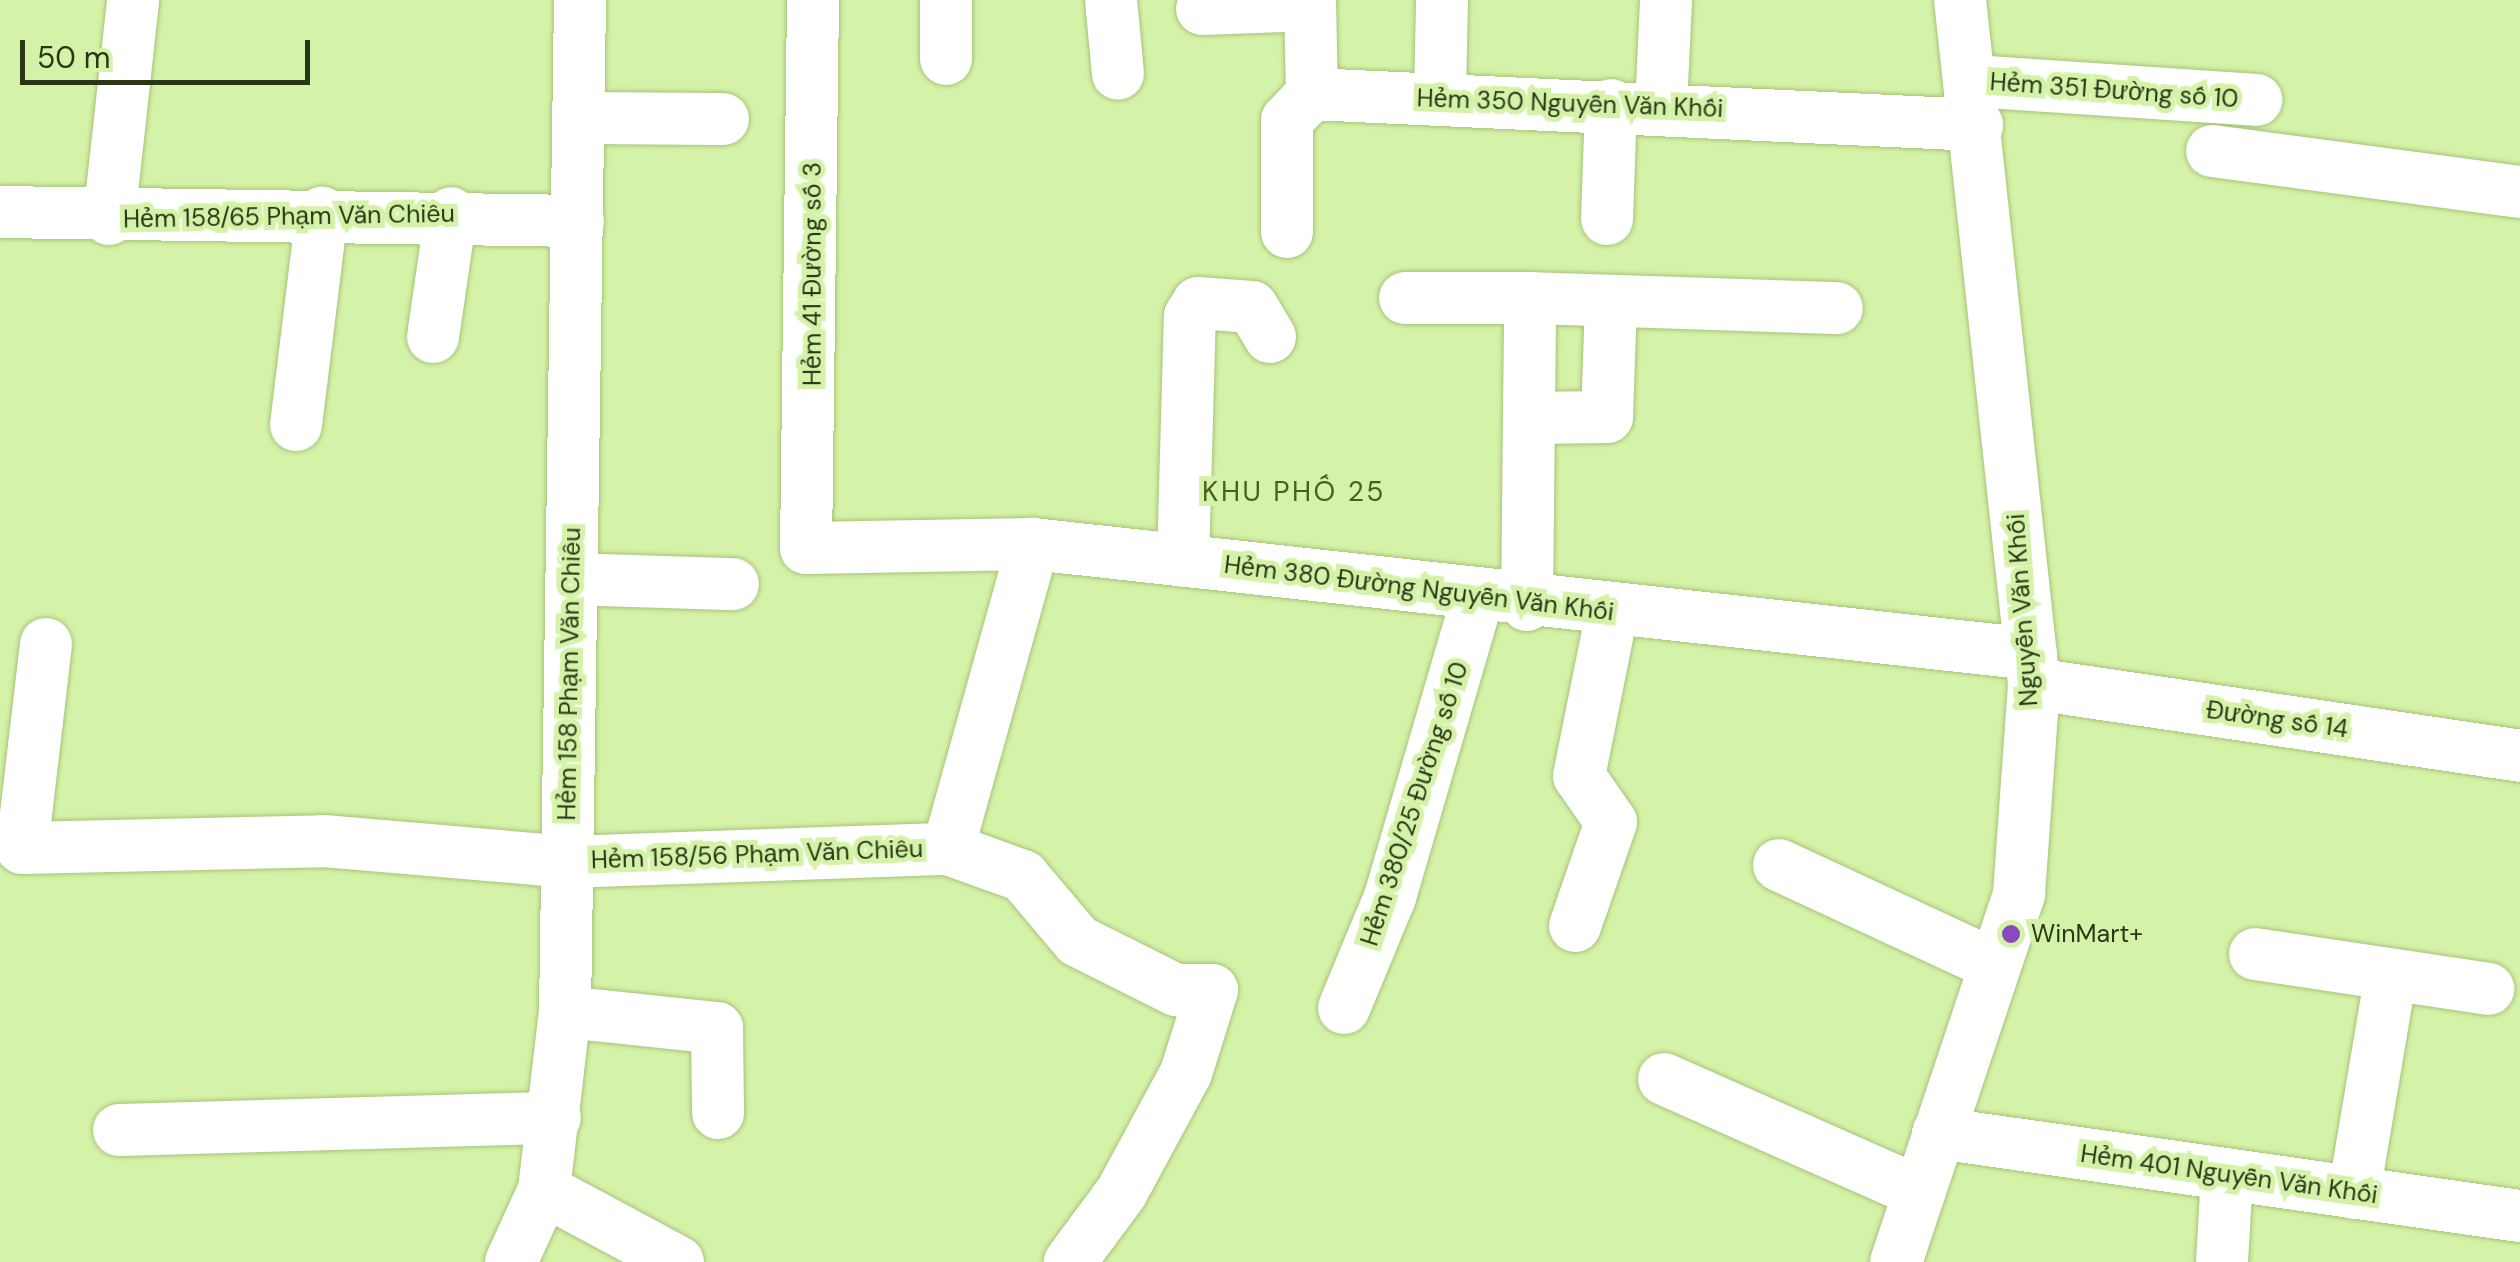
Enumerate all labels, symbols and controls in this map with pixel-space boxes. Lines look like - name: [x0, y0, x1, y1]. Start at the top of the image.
- scale bar: [25, 20, 315, 82]
- text: 50 m: [37, 38, 111, 77]
- street label: Hẻm 351 Đường số 10: [1989, 67, 2239, 115]
- street label: Hẻm 350 Nguyễn Văn Khối: [1416, 84, 1724, 124]
- street label: Hẻm 41 Đường số 3: [798, 162, 828, 386]
- street label: Hẻm 158/65 Phạm Văn Chiêu: [123, 199, 455, 235]
- district label: KHU PHỐ 25: [1202, 475, 1386, 509]
- street label: Nguyễn Văn Khối: [2001, 513, 2045, 707]
- street label: Hẻm 158 Phạm Văn Chiêu: [552, 527, 588, 821]
- street label: Hẻm 380 Đường Nguyễn Văn Khối: [1222, 550, 1616, 628]
- street label: Hẻm 380/25 Đường số 10: [1355, 658, 1475, 950]
- street label: Đường số 14: [2204, 695, 2350, 745]
- street label: Hẻm 158/56 Phạm Văn Chiêu: [590, 834, 924, 876]
- place label: WinMart+: [2031, 919, 2143, 949]
- marker: WinMart+: [2000, 923, 2022, 945]
- street label: Hẻm 401 Nguyễn Văn Khối: [2078, 1139, 2380, 1211]

